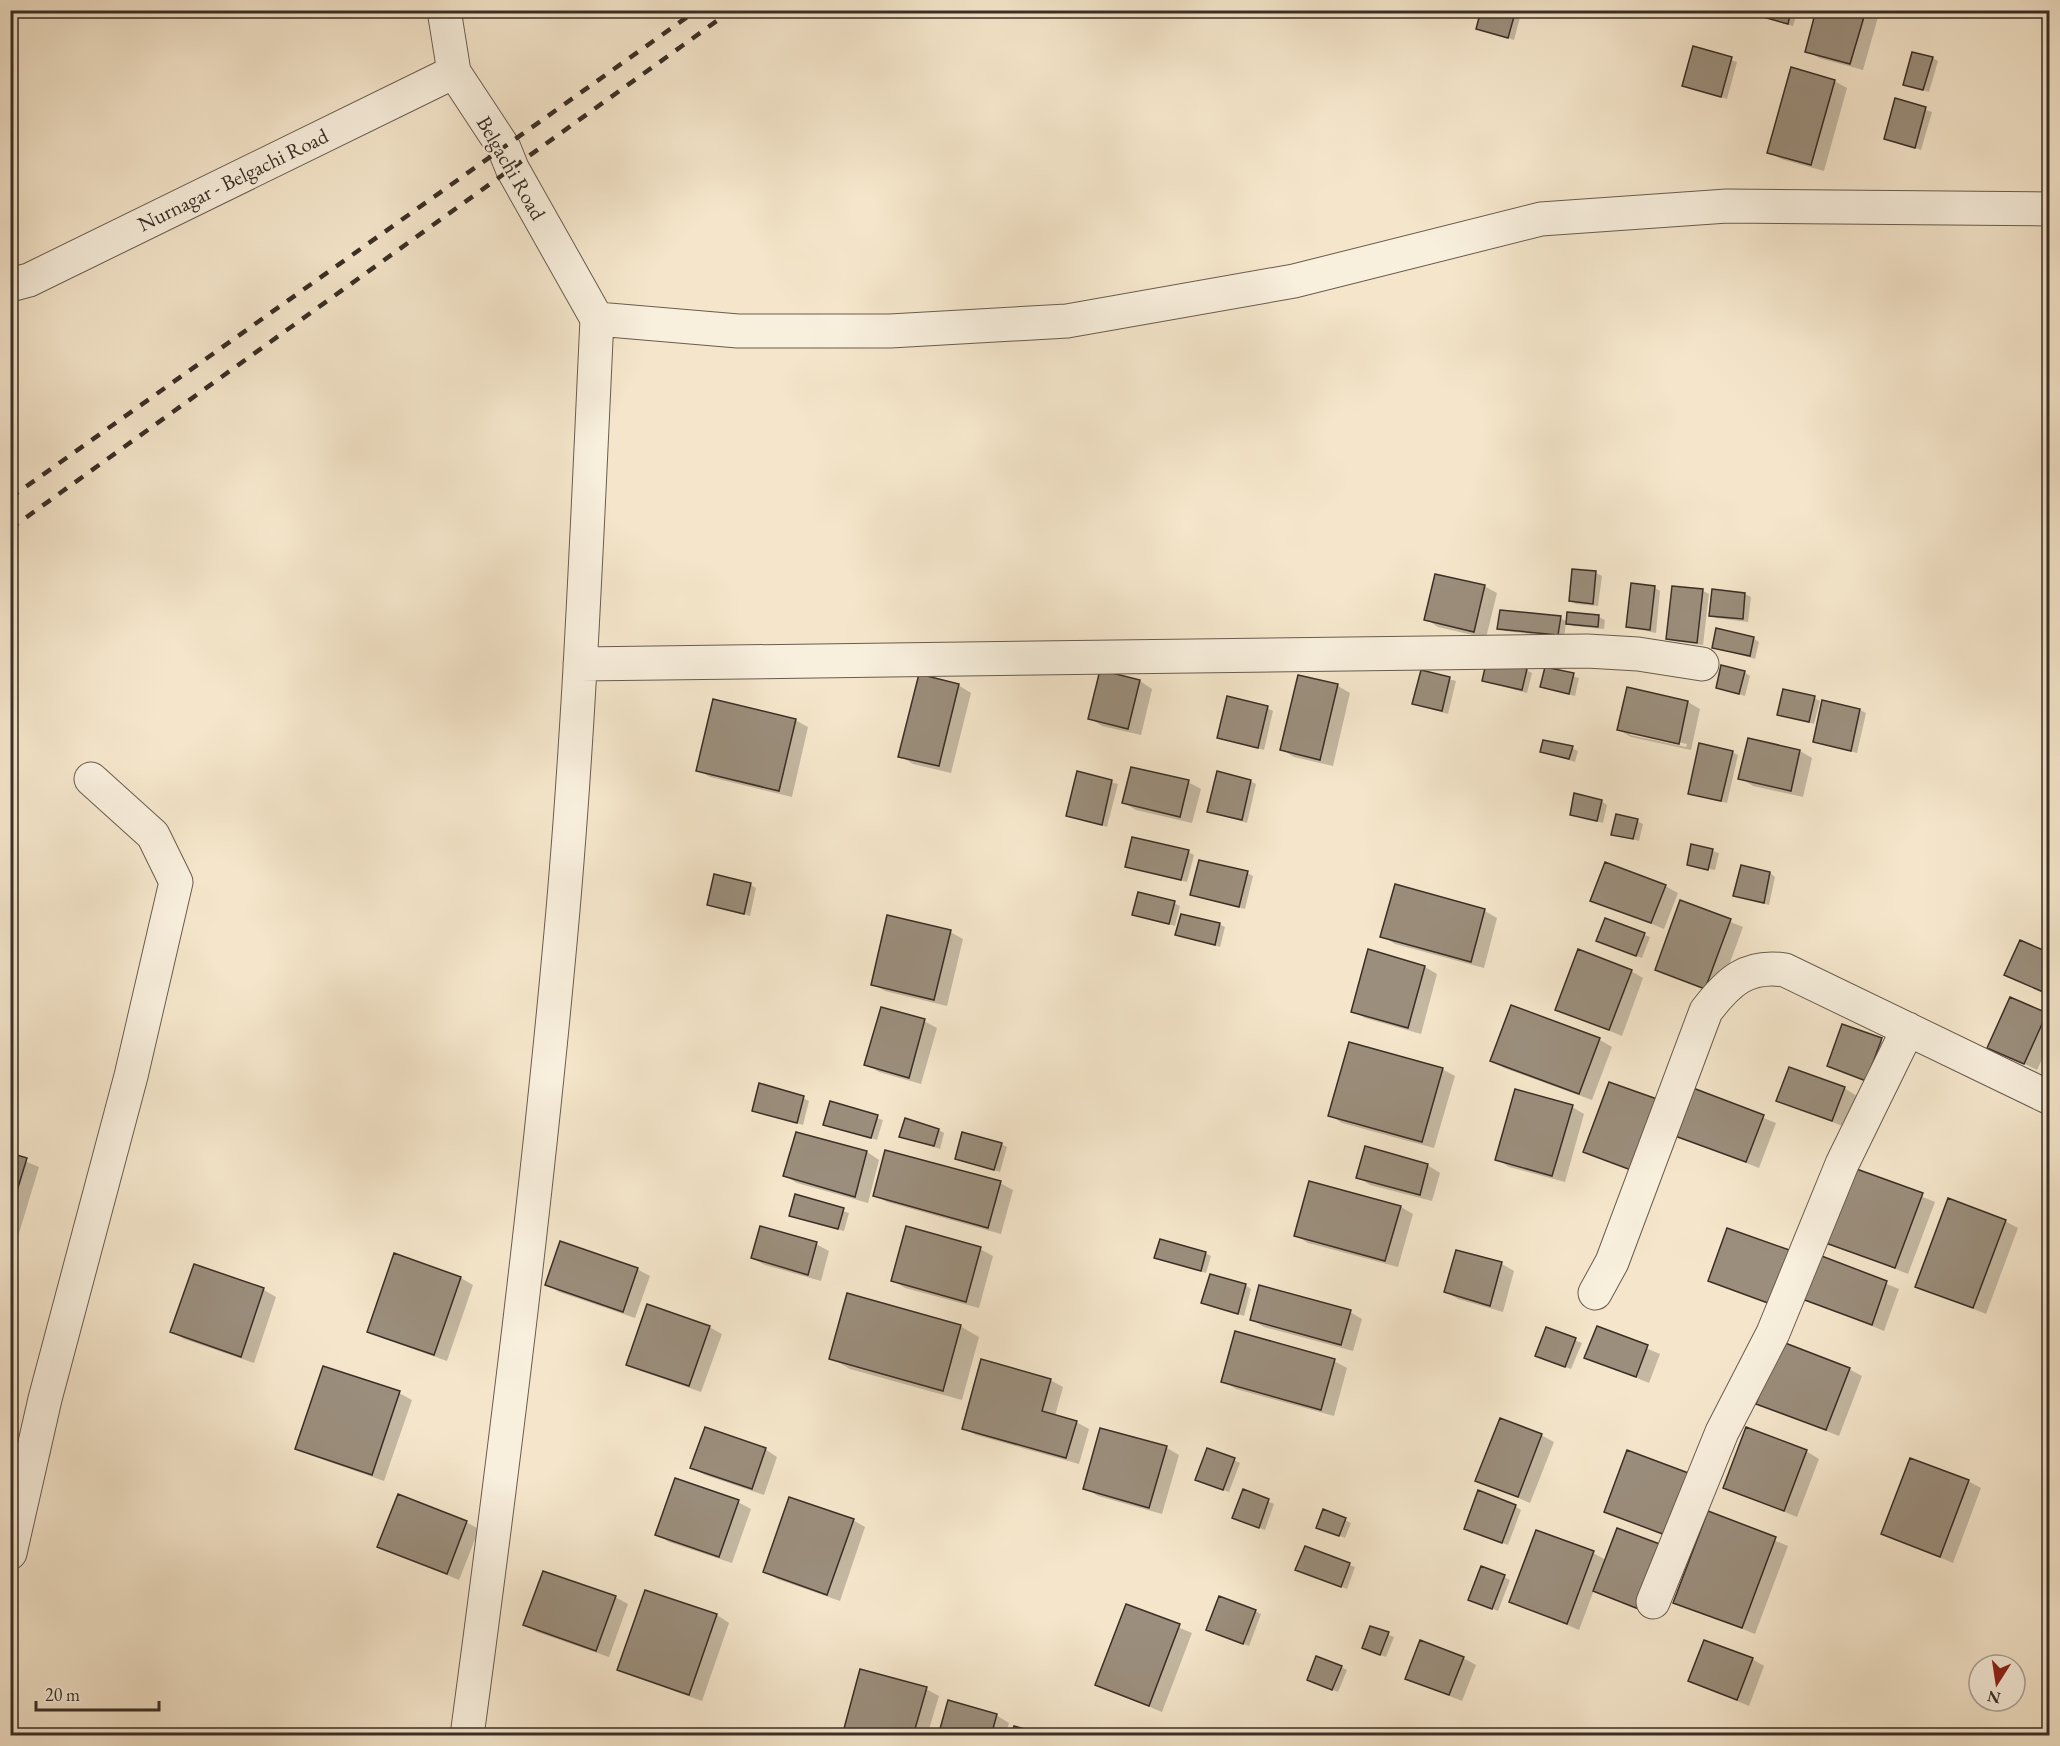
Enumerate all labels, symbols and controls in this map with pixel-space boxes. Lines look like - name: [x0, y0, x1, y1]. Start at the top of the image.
- street label: Belgachi Road: [471, 111, 552, 225]
- street label: Nurnagar - Belgachi Road: [133, 122, 333, 237]
- north arrow: [1967, 1653, 2027, 1713]
- scale bar: [36, 1674, 159, 1712]
- text: 20 m: [45, 1683, 80, 1706]
- text: N: [1985, 1686, 2003, 1709]

